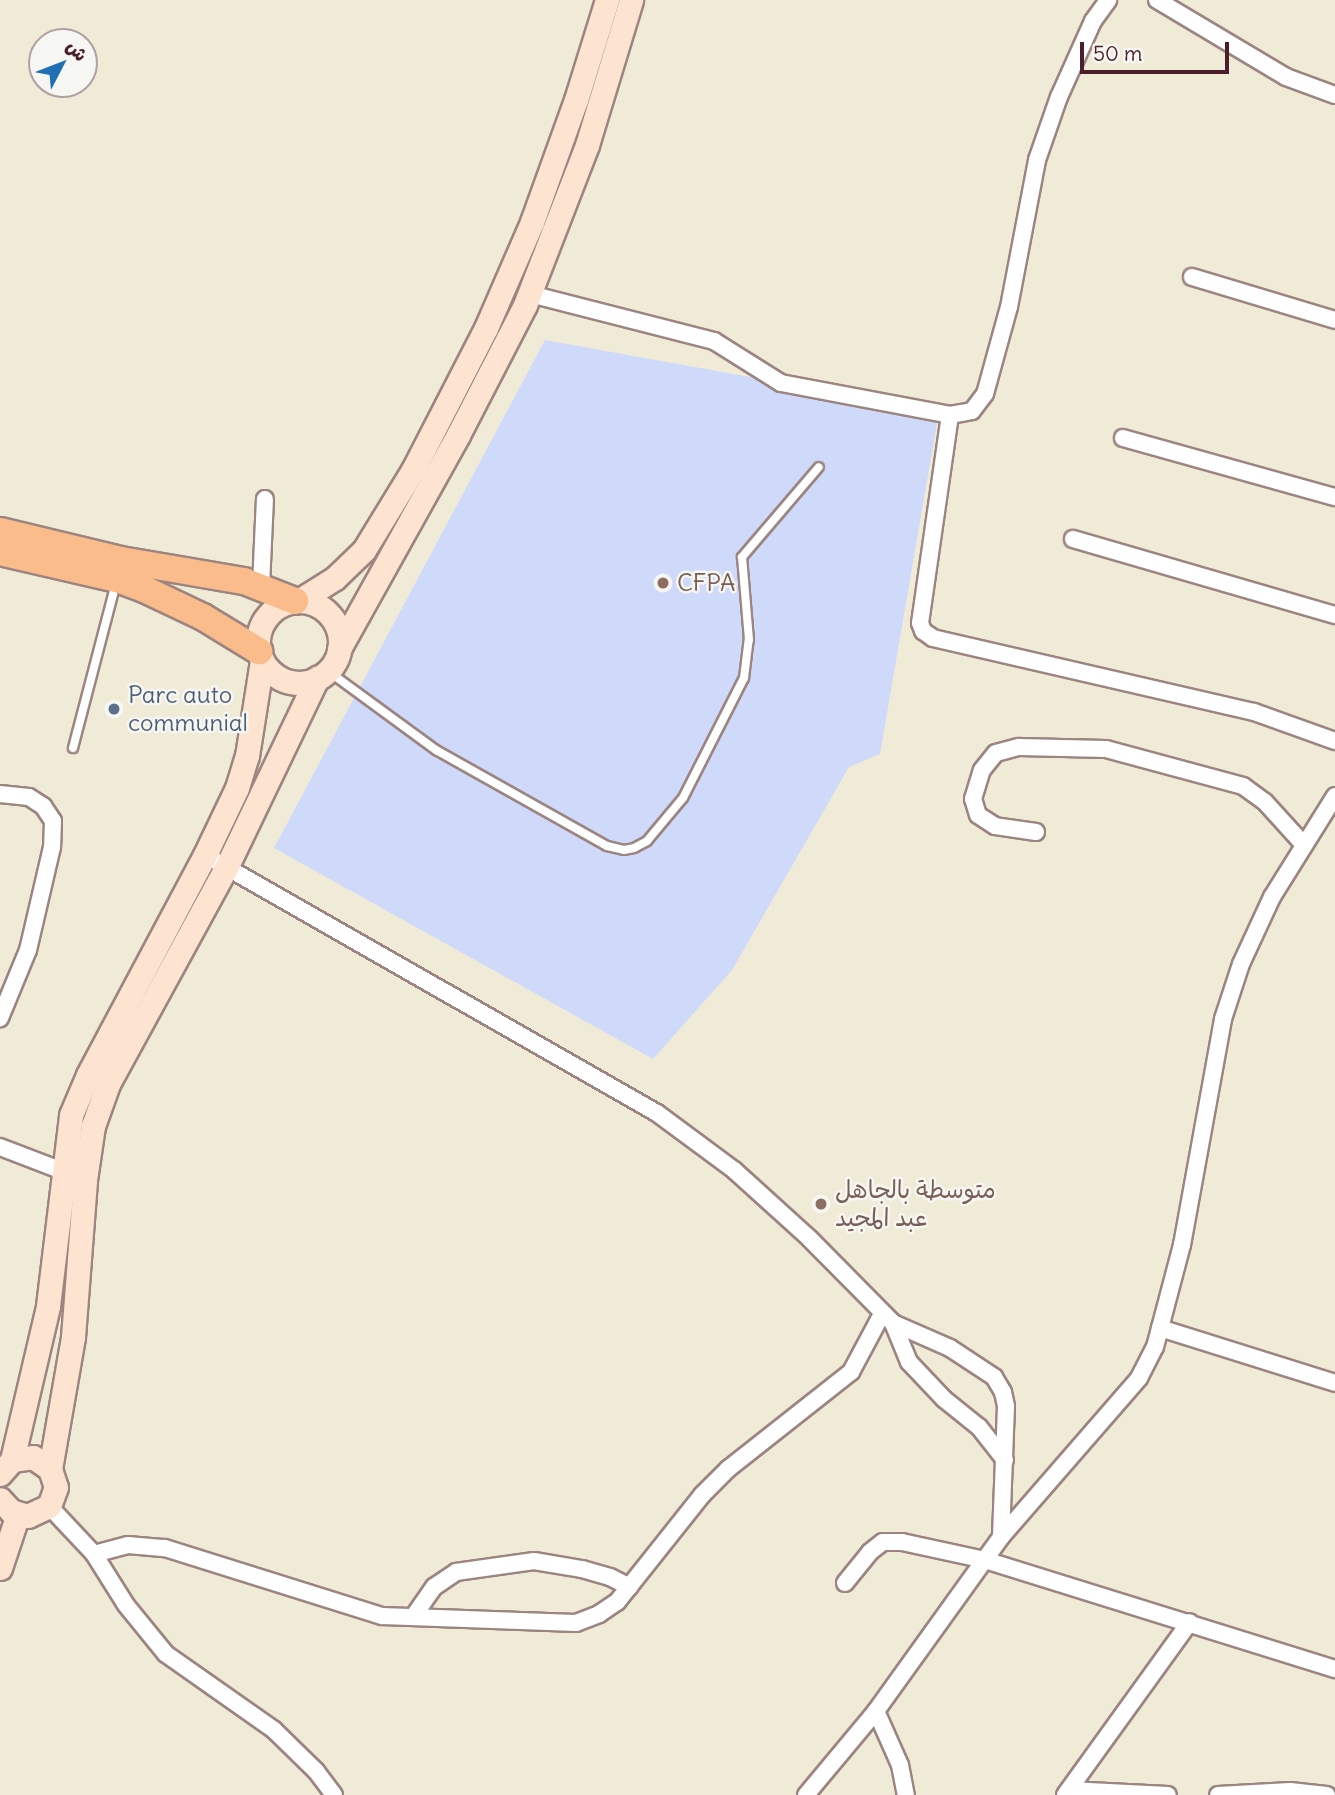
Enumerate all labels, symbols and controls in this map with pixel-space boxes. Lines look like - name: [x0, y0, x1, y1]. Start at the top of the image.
- north arrow: [28, 28, 98, 98]
- scale bar: [1083, 28, 1232, 72]
- text: ش: [61, 34, 93, 66]
- text: 50 m: [1093, 40, 1142, 67]
- place label: CFPA: [677, 569, 735, 597]
- marker: CFPA: [655, 575, 671, 591]
- place label: Parc auto communial: [128, 681, 248, 737]
- marker: Parc auto communial: [106, 701, 122, 717]
- place label: متوسطة بالجاهل عبد المجيد: [835, 1176, 996, 1232]
- marker: متوسطة بالجاهل عبد المجيد: [813, 1196, 829, 1212]

